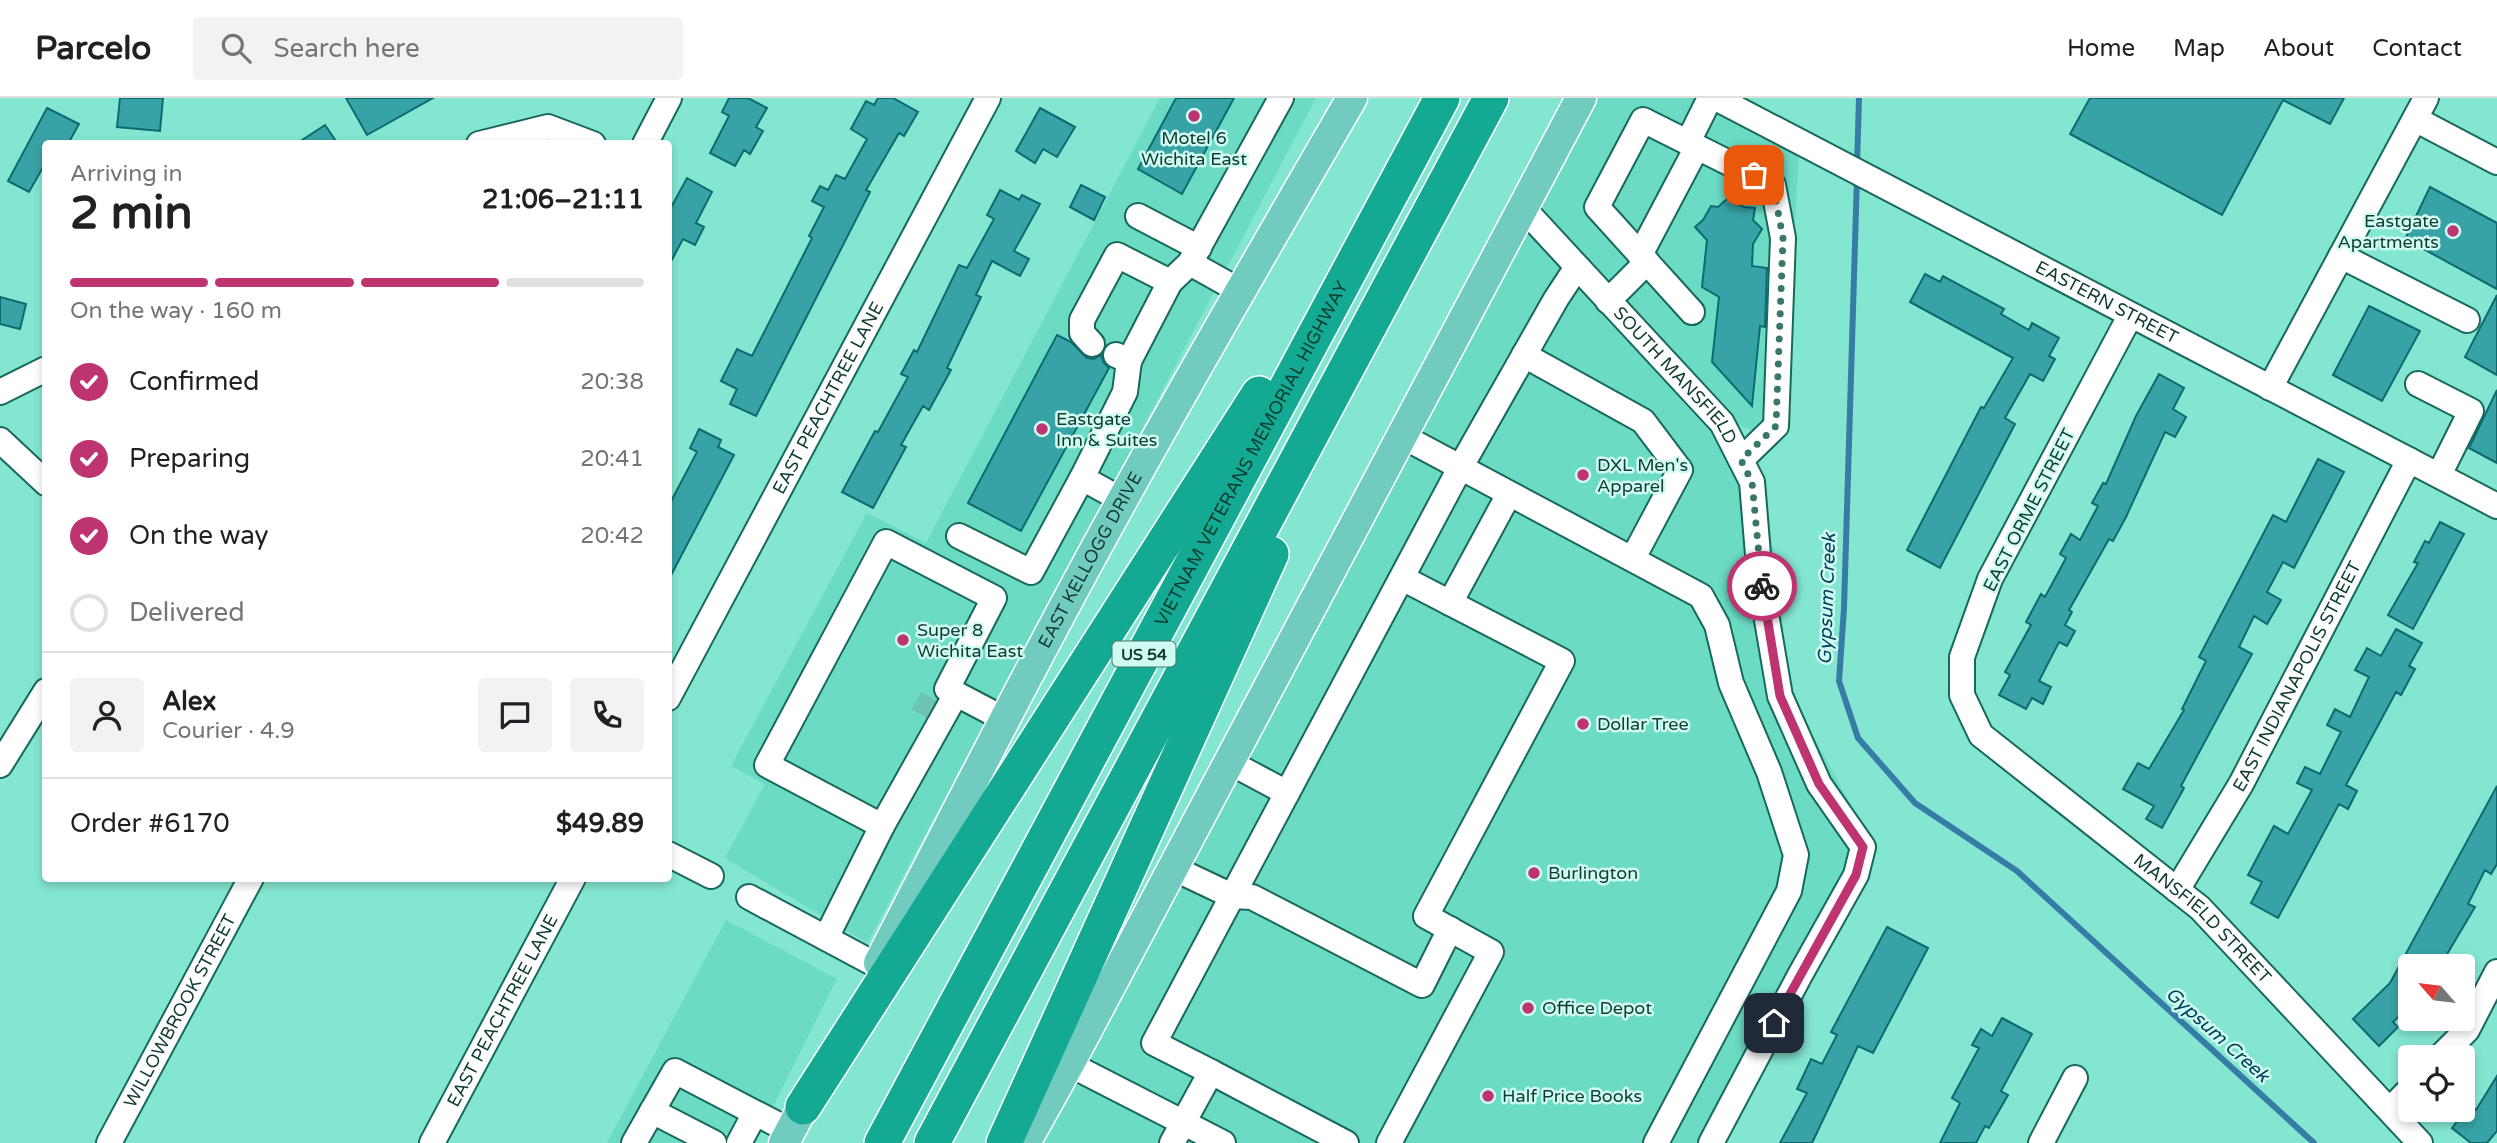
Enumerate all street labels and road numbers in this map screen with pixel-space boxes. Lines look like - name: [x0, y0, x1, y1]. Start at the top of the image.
- street label: EASTERN STREET: [2032, 256, 2182, 349]
- street label: VIETNAM VETERANS MEMORIAL HIGHWAY: [1150, 277, 1353, 630]
- street label: EAST PEACHTREE LANE: [768, 298, 888, 498]
- street label: SOUTH MANSFIELD: [1609, 302, 1742, 447]
- street label: EAST ORME STREET: [1978, 425, 2080, 595]
- street label: EAST KELLOGG DRIVE: [1033, 468, 1147, 652]
- street label: EAST INDIANAPOLIS STREET: [2228, 557, 2366, 796]
- road number: US 54: [1112, 642, 1176, 666]
- street label: MANSFIELD STREET: [2129, 849, 2276, 988]
- street label: WILLOWBROOK STREET: [119, 910, 241, 1111]
- street label: EAST PEACHTREE LANE: [442, 911, 563, 1111]

